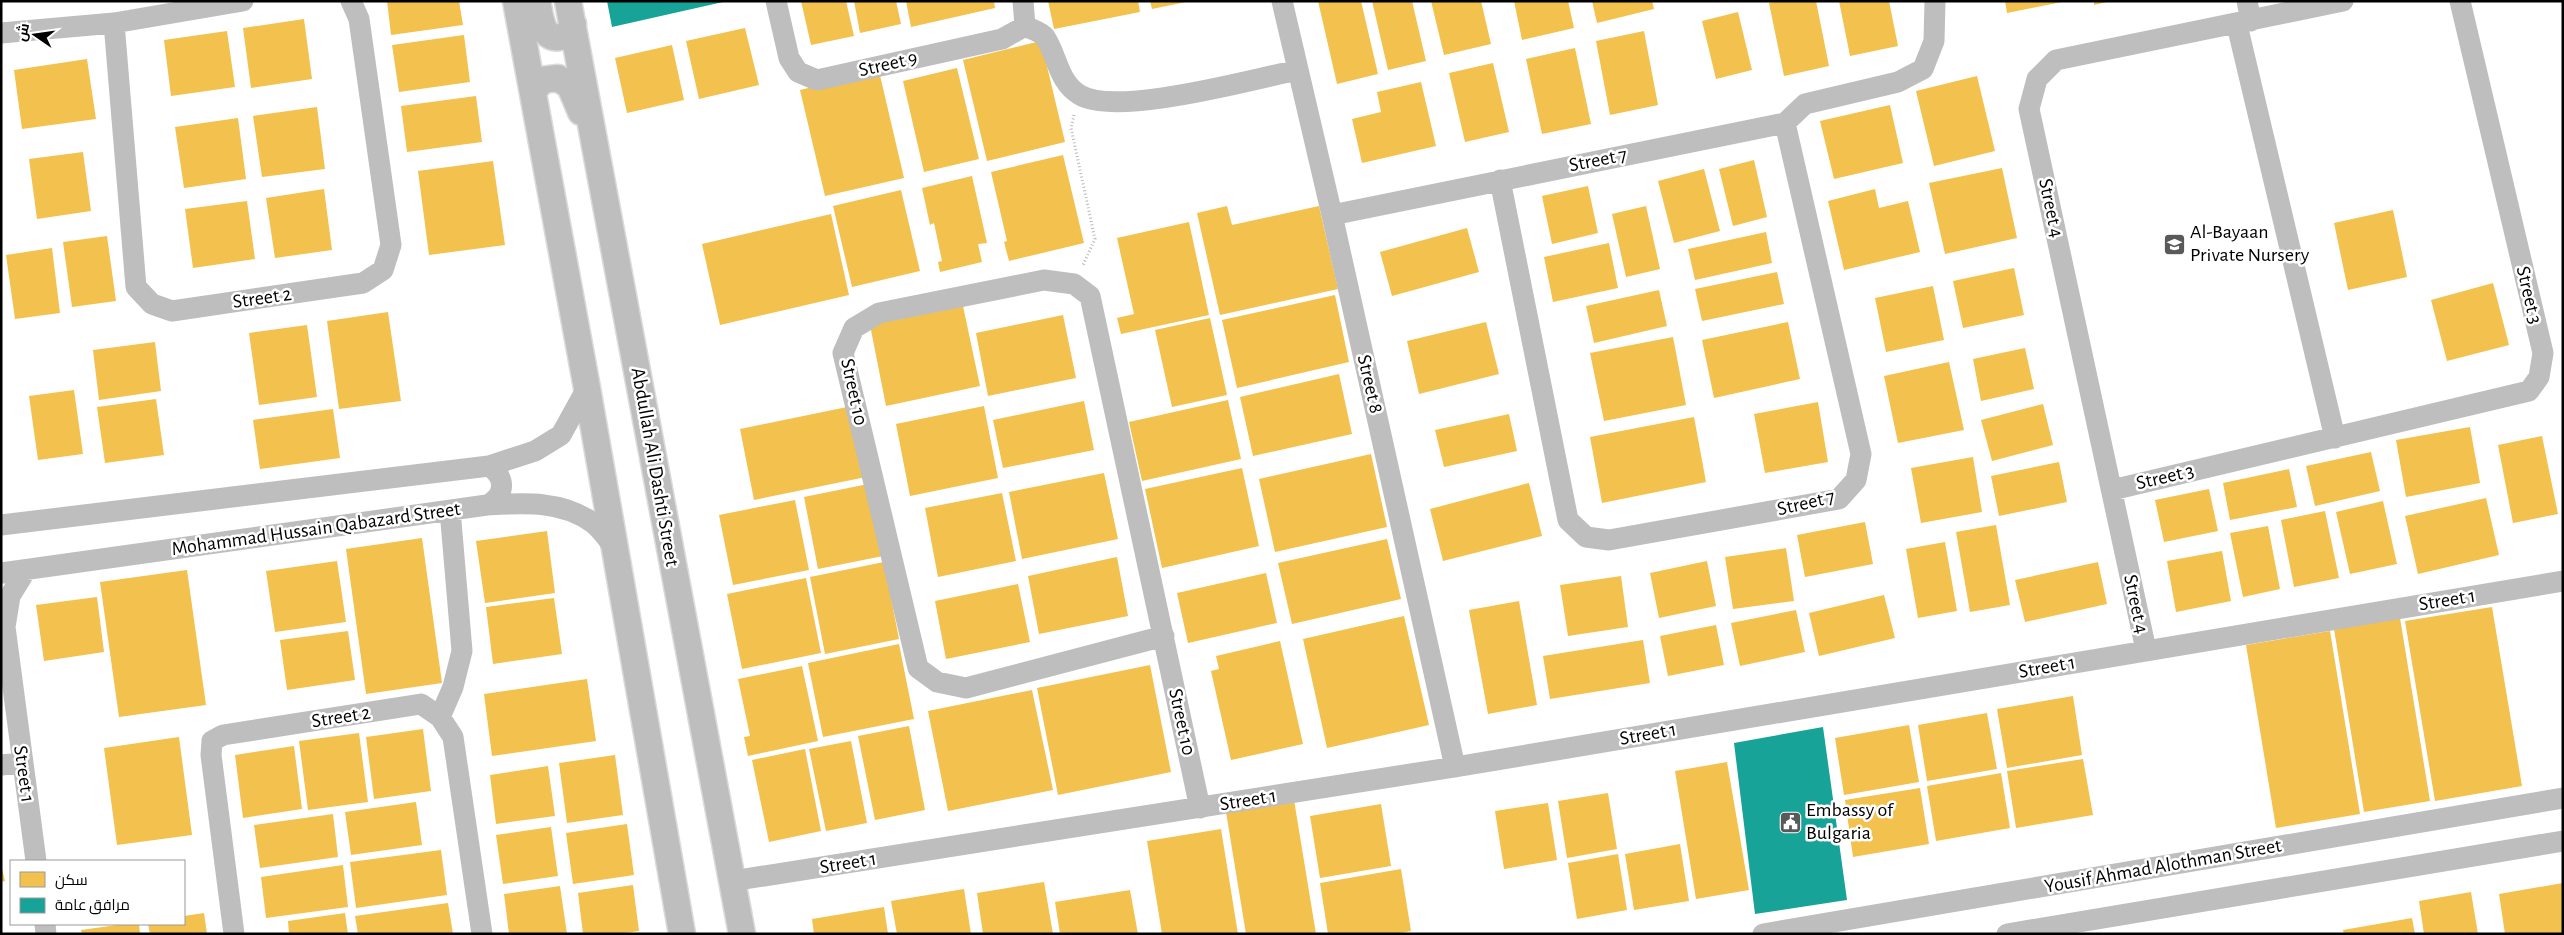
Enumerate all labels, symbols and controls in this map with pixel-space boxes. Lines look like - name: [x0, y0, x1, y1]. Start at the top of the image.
- north arrow: [10, 10, 60, 60]
- text: ش: [13, 21, 33, 43]
- street label: Street 9: [857, 48, 919, 80]
- street label: Street 7: [1567, 145, 1629, 175]
- street label: Street 4: [2035, 177, 2067, 239]
- place label: Al-Bayaan Private Nursery: [2190, 222, 2310, 265]
- school or university icon: Al-Bayaan Private Nursery: [2162, 232, 2186, 256]
- street label: Street 3: [2513, 264, 2545, 326]
- street label: Street 2: [231, 284, 293, 312]
- street label: Street 8: [1354, 353, 1386, 415]
- street label: Street 10: [837, 357, 871, 427]
- street label: Abdullah Ali Dashti Street: [628, 366, 682, 569]
- street label: Street 3: [2134, 461, 2196, 493]
- street label: Street 7: [1775, 487, 1837, 519]
- street label: Mohammad Hussain Qabazard Street: [170, 499, 462, 559]
- street label: Street 4: [2120, 573, 2152, 635]
- street label: Street 1: [2417, 586, 2477, 614]
- street label: Street 1: [2017, 652, 2077, 682]
- street label: Street 10: [1165, 687, 1199, 757]
- street label: Street 2: [310, 702, 372, 732]
- street label: Street 1: [1618, 719, 1678, 749]
- street label: Street 1: [10, 744, 38, 804]
- street label: Street 1: [1218, 786, 1278, 814]
- place label: Embassy of Bulgaria: [1806, 800, 1894, 843]
- public building icon: Embassy of Bulgaria: [1778, 810, 1802, 834]
- street label: Yousif Ahmad Alothman Street: [2043, 835, 2284, 897]
- street label: Street 1: [818, 849, 878, 877]
- legend: [10, 860, 185, 925]
- text: سكن: [55, 873, 88, 890]
- text: مرافق عامة: [55, 898, 130, 915]

